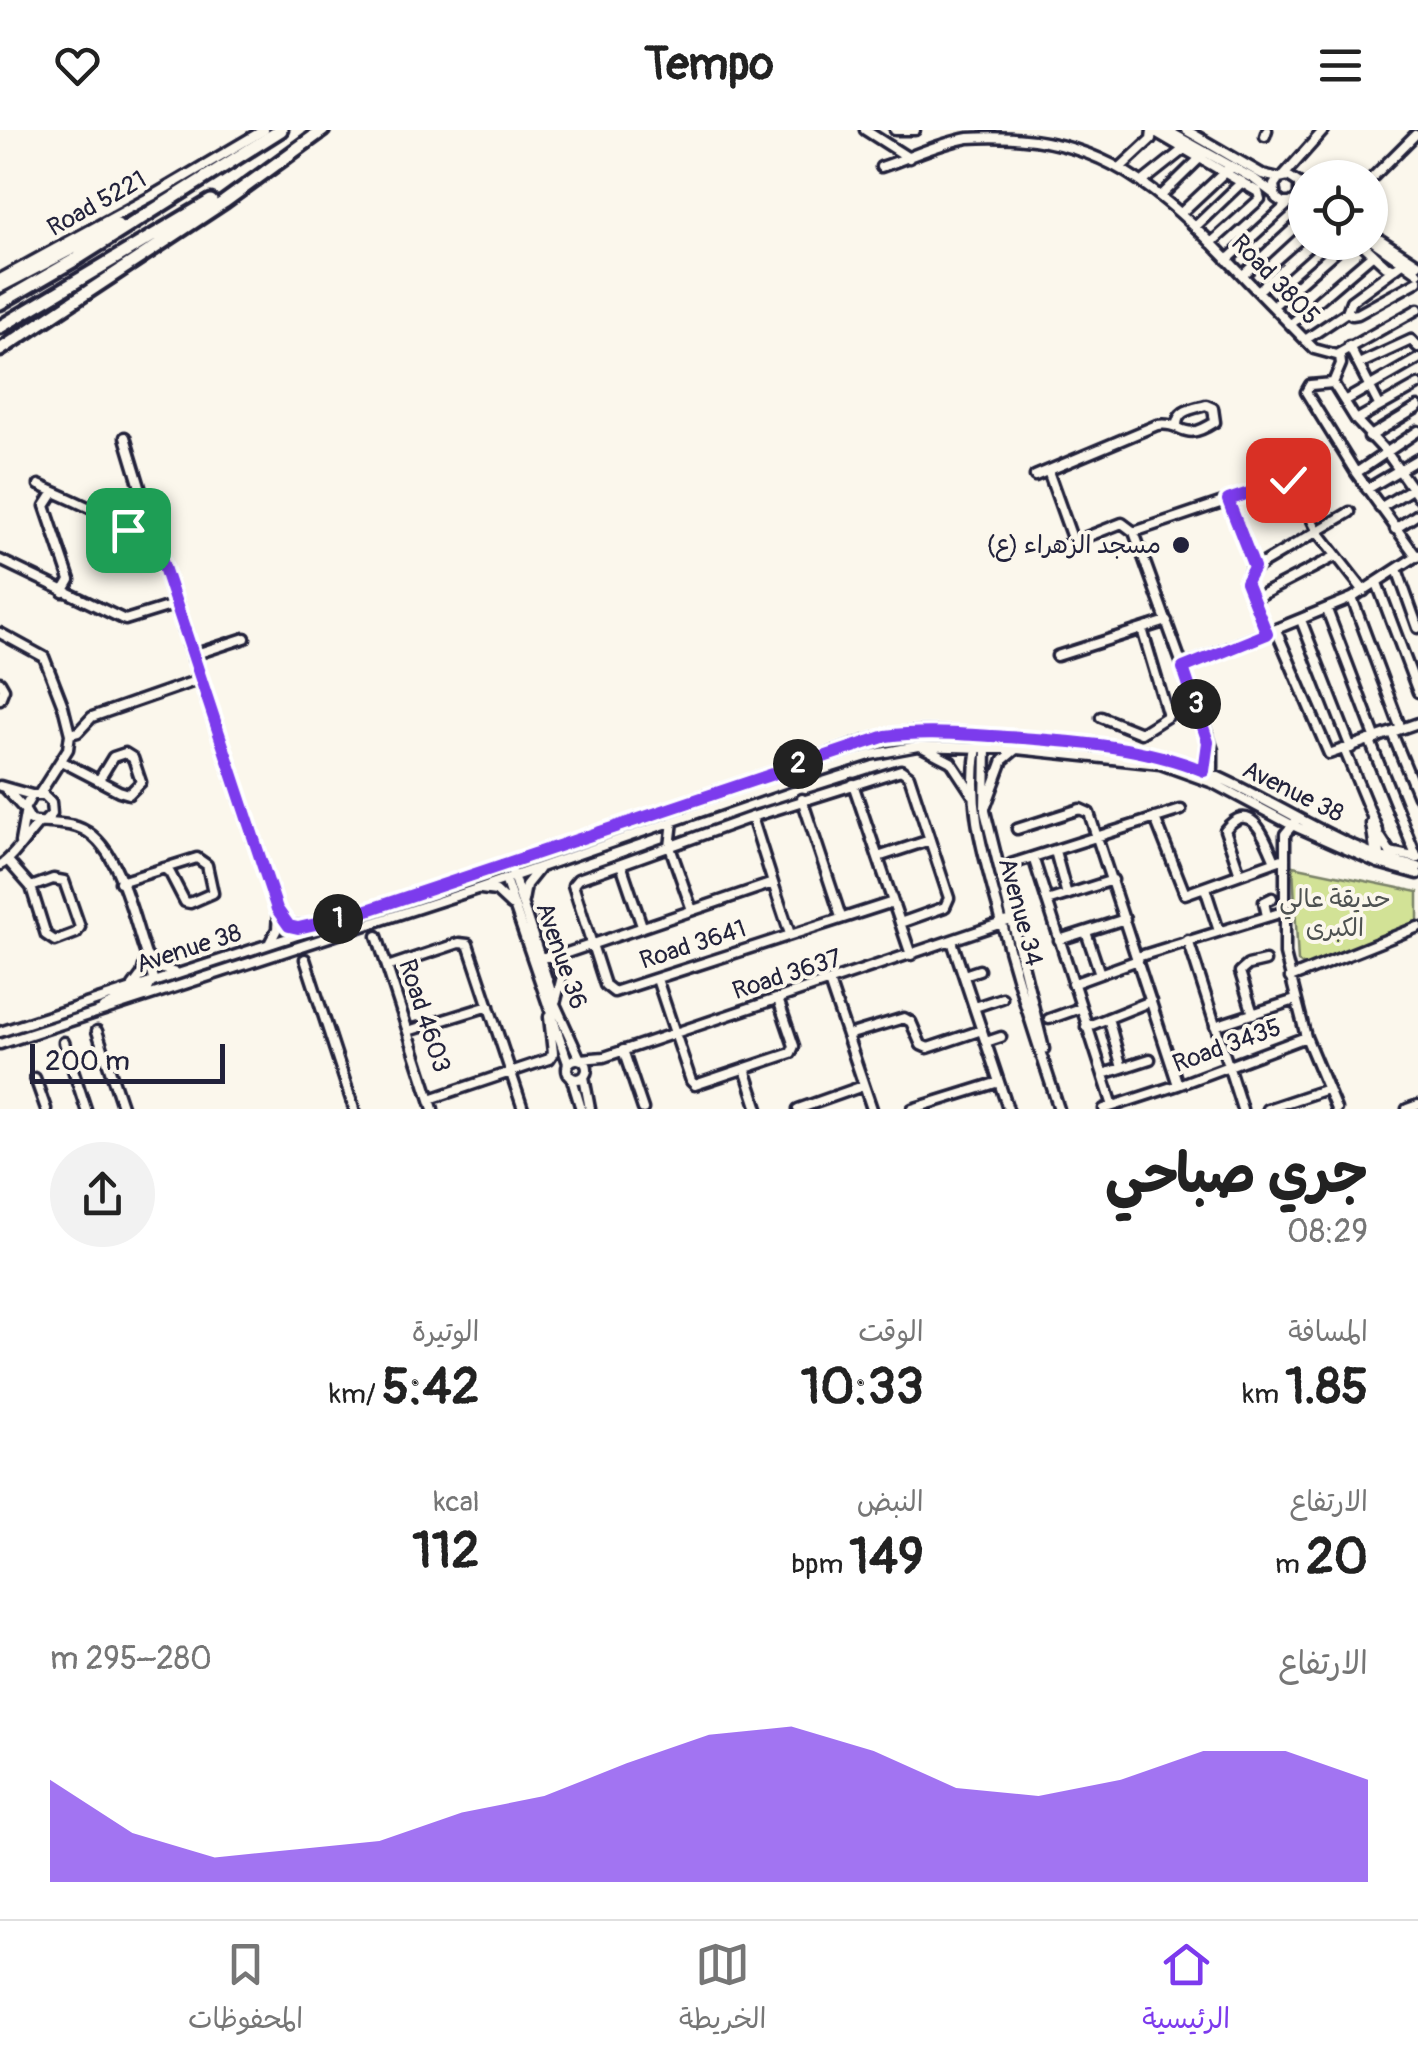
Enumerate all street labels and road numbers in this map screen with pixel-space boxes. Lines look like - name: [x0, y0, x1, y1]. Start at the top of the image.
- street label: Road 5221: [42, 164, 152, 244]
- street label: Road 3805: [1224, 228, 1326, 332]
- street label: Avenue 38: [1237, 754, 1349, 830]
- street label: Avenue 34: [991, 855, 1049, 969]
- street label: Avenue 36: [528, 899, 594, 1013]
- street label: Road 3641: [636, 913, 750, 977]
- street label: Avenue 38: [132, 917, 246, 981]
- street label: Road 3637: [729, 943, 845, 1007]
- street label: Road 4603: [391, 955, 457, 1077]
- street label: Road 3435: [1169, 1012, 1285, 1080]

